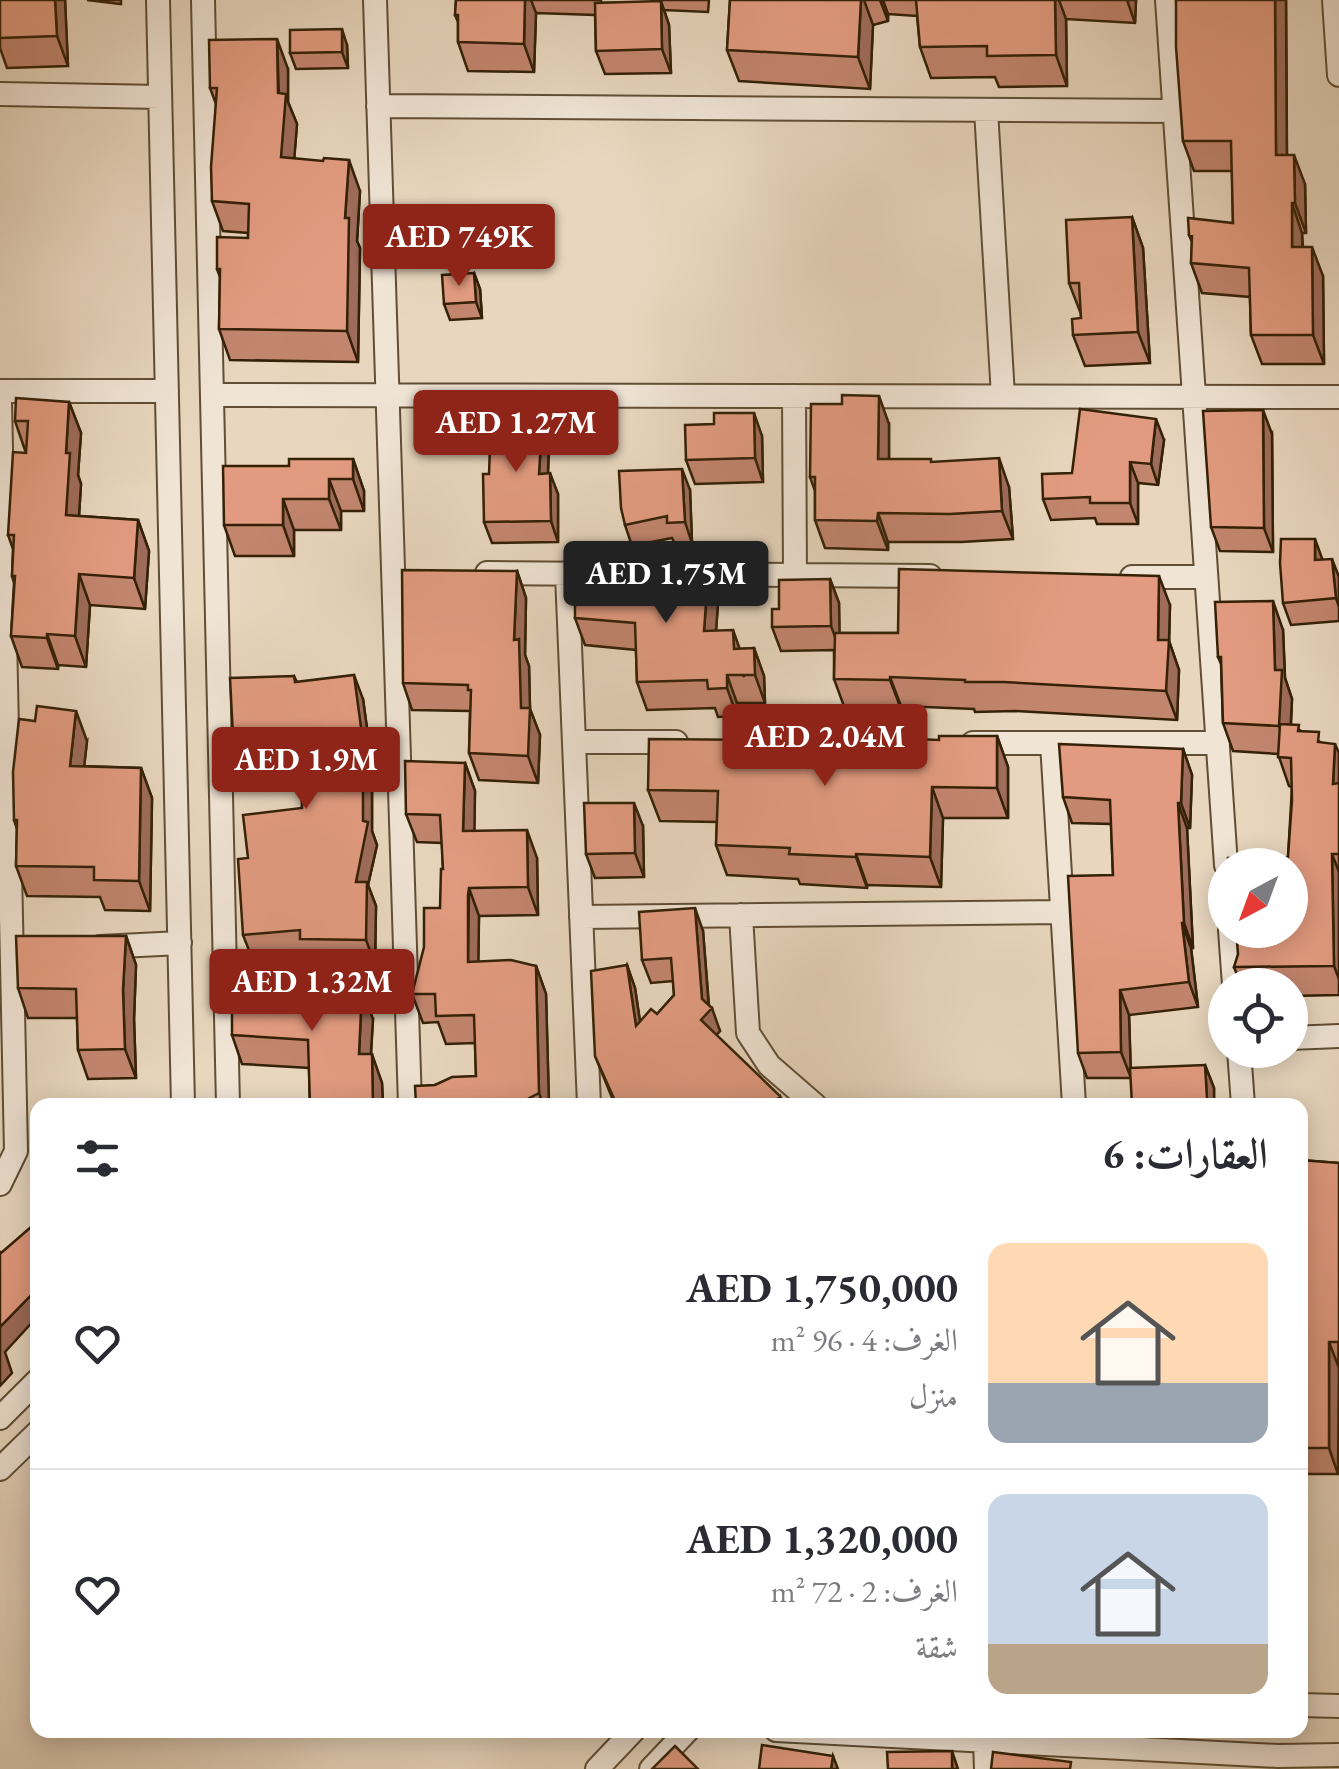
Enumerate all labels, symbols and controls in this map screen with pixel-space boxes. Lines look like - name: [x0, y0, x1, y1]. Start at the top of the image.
- pin: AED 749K: [356, 204, 562, 289]
- text: AED 749K: [385, 215, 533, 257]
- pin: AED 1.27M: [402, 390, 630, 475]
- text: AED 1.27M: [435, 401, 597, 443]
- pin: AED 1.75M: [552, 541, 780, 626]
- text: AED 1.75M: [585, 552, 747, 594]
- pin: AED 2.04M: [711, 704, 939, 789]
- text: AED 2.04M: [744, 715, 906, 757]
- pin: AED 1.9M: [203, 727, 409, 812]
- text: AED 1.9M: [234, 738, 378, 780]
- north arrow: [1208, 848, 1308, 948]
- map controls: [1208, 848, 1308, 1068]
- pin: AED 1.32M: [198, 949, 426, 1034]
- text: AED 1.32M: [231, 960, 393, 1002]
- button: locate: [1208, 968, 1308, 1068]
- text: العقارات: 6: [1102, 1126, 1268, 1181]
- icon: filters: [70, 1131, 125, 1186]
- text: AED 1,750,000: [686, 1260, 958, 1315]
- icon: home: [1068, 1283, 1188, 1403]
- icon: heart: [70, 1316, 125, 1371]
- text: الغرف: 4 · 96 m²: [771, 1319, 958, 1361]
- text: منزل: [909, 1375, 958, 1417]
- text: AED 1,320,000: [686, 1511, 958, 1566]
- icon: home: [1068, 1534, 1188, 1654]
- icon: heart: [70, 1567, 125, 1622]
- text: الغرف: 2 · 72 m²: [771, 1570, 958, 1612]
- text: شقة: [916, 1626, 958, 1668]

